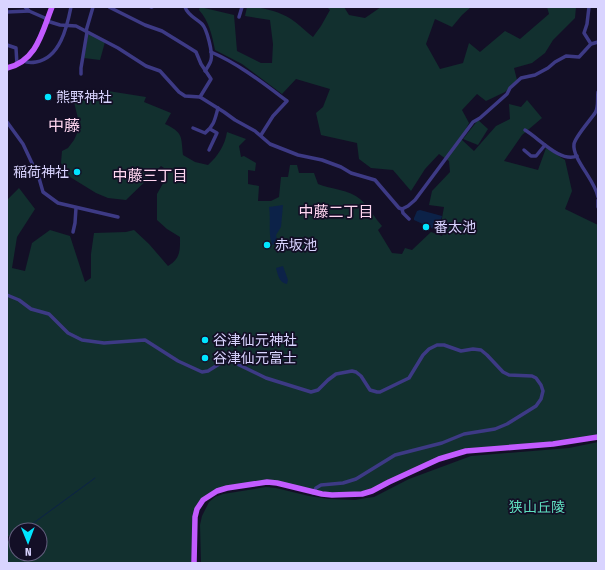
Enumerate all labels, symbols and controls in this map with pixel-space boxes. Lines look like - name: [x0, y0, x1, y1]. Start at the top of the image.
- place label: 熊野神社: [56, 89, 112, 106]
- marker: 熊野神社: [43, 92, 53, 102]
- district label: 中藤: [48, 116, 80, 135]
- place label: 稲荷神社: [13, 164, 69, 181]
- marker: 稲荷神社: [72, 167, 82, 177]
- district label: 中藤三丁目: [112, 167, 188, 185]
- district label: 中藤二丁目: [298, 203, 374, 221]
- place label: 番太池: [434, 219, 476, 236]
- marker: 番太池: [421, 222, 431, 232]
- place label: 赤坂池: [275, 237, 317, 254]
- marker: 赤坂池: [262, 240, 272, 250]
- place label: 谷津仙元神社: [213, 332, 297, 349]
- marker: 谷津仙元神社: [200, 335, 210, 345]
- place label: 谷津仙元富士: [213, 350, 297, 367]
- marker: 谷津仙元富士: [200, 353, 210, 363]
- park label: 狭山丘陵: [509, 499, 565, 516]
- north arrow: [8, 522, 48, 562]
- text: N: [25, 545, 32, 558]

